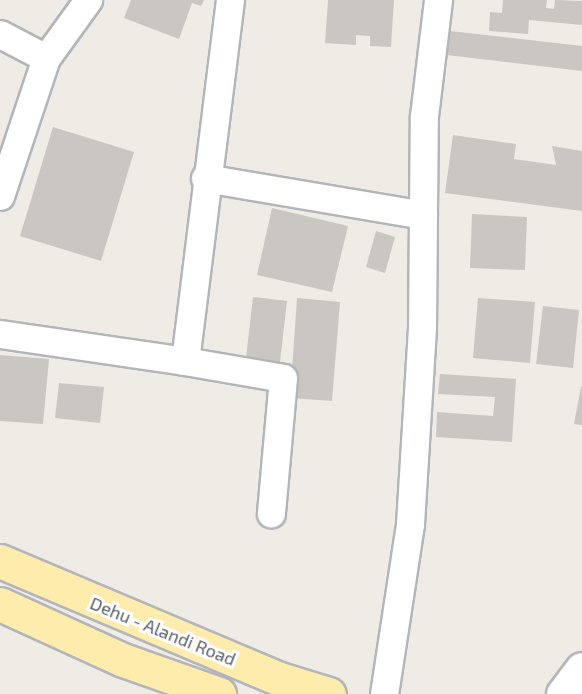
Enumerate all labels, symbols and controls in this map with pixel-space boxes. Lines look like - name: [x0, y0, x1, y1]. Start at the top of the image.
- street label: Dehu - Alandi Road: [87, 592, 239, 670]

